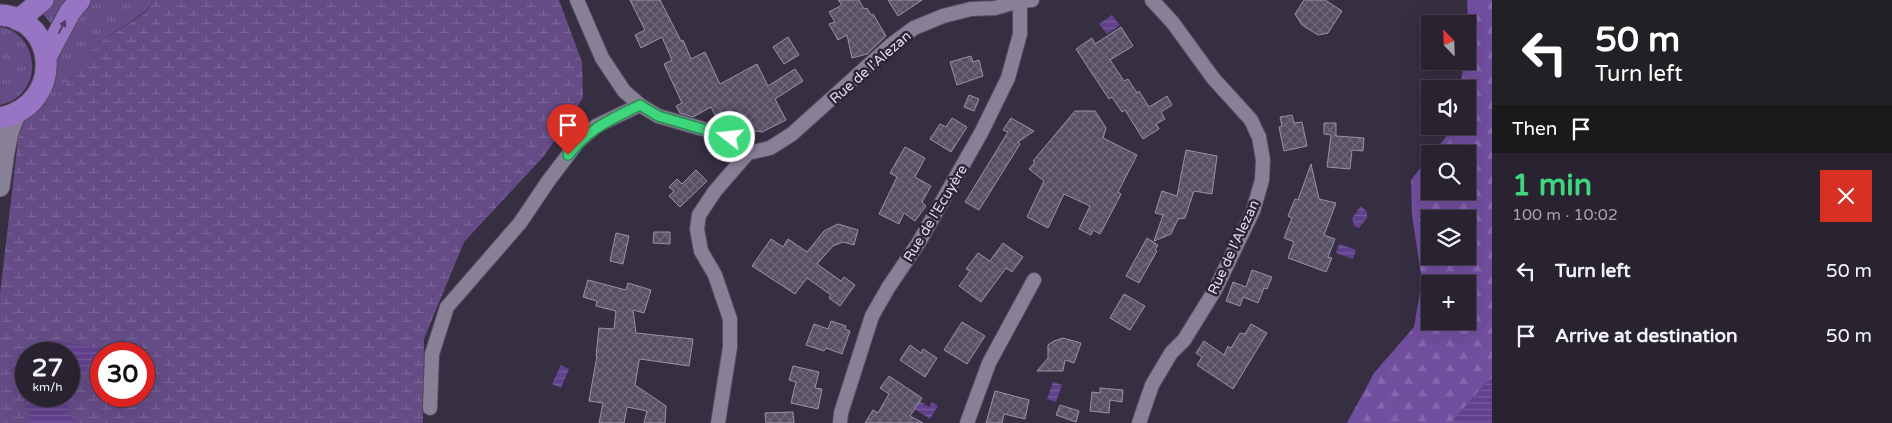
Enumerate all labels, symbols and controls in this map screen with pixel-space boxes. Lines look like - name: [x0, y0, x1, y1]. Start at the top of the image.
- north arrow: [1421, 15, 1476, 70]
- map controls: [1421, 15, 1476, 330]
- text: 50 m: [1595, 19, 1680, 61]
- one-way arrow: [58, 20, 66, 34]
- icon: left: [1512, 20, 1577, 85]
- street label: Rue de l'Alezan: [826, 27, 914, 107]
- text: Turn left: [1595, 61, 1683, 87]
- button: sound: [1421, 80, 1476, 135]
- pin: [547, 104, 589, 155]
- position arrow: [703, 110, 755, 162]
- icon: arrive: [554, 111, 582, 139]
- icon: arrive: [1567, 115, 1595, 143]
- text: Then: [1512, 118, 1557, 140]
- button: search: [1421, 145, 1476, 200]
- street label: Rue de l'Ecuyère: [900, 162, 971, 265]
- text: 1 min: [1512, 167, 1592, 204]
- button: close: [1820, 170, 1872, 222]
- street label: Rue de l'Alezan: [1204, 197, 1263, 297]
- text: 100 m · 10:02: [1512, 205, 1618, 225]
- button: layers: [1421, 210, 1476, 265]
- icon: left: [1512, 257, 1540, 285]
- text: Turn left: [1555, 260, 1631, 282]
- text: 50 m: [1826, 260, 1872, 282]
- button: +: [1421, 275, 1476, 330]
- icon: arrive: [1512, 322, 1540, 350]
- text: Arrive at destination: [1555, 325, 1738, 347]
- text: 50 m: [1826, 325, 1872, 347]
- speed limit sign: 30: [90, 342, 155, 407]
- text: 27: [32, 353, 63, 383]
- text: km/h: [32, 380, 63, 394]

